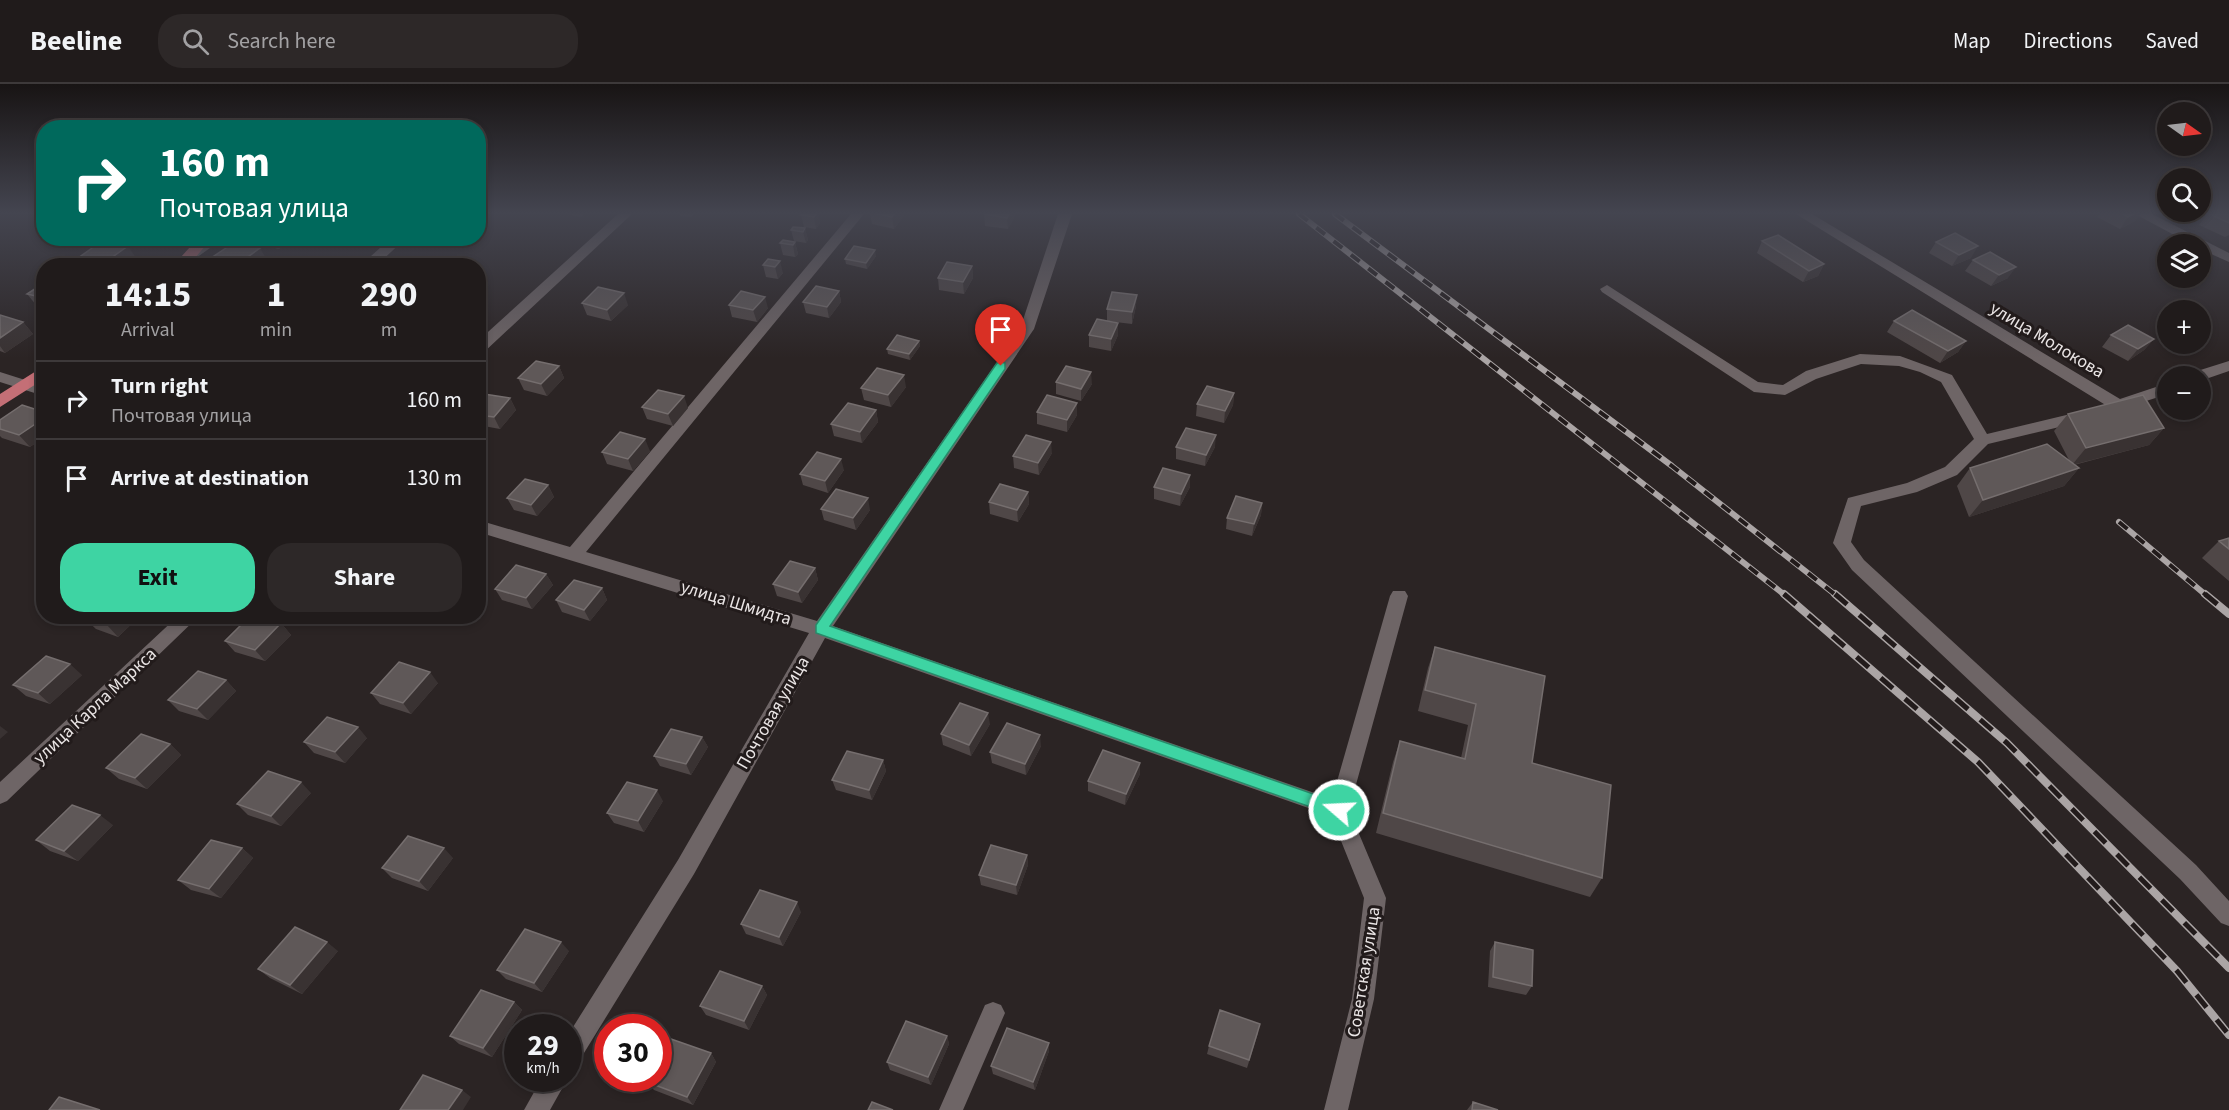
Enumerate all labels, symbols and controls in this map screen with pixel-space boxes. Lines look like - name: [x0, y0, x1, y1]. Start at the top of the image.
- search box: [158, 14, 578, 68]
- text: Beeline: [30, 21, 122, 61]
- icon: search: [179, 25, 212, 58]
- text: Search here: [227, 25, 336, 57]
- text: Map: [1953, 26, 1991, 56]
- text: Directions: [2024, 26, 2112, 56]
- text: Saved: [2145, 26, 2199, 56]
- north arrow: [2157, 102, 2211, 156]
- map controls: [2157, 102, 2211, 420]
- text: 160 m: [159, 133, 270, 193]
- icon: right: [60, 144, 138, 222]
- button: search: [2157, 168, 2211, 222]
- text: Почтовая улица: [159, 189, 349, 228]
- button: layers: [2157, 234, 2211, 288]
- text: 14:15: [104, 269, 191, 320]
- text: 1: [266, 269, 285, 320]
- text: 290: [361, 269, 418, 320]
- street label: улица Молокова: [1985, 296, 2109, 384]
- button: +: [2157, 300, 2211, 354]
- pin: [975, 304, 1026, 366]
- icon: arrive: [984, 313, 1017, 346]
- text: Arrival: [121, 316, 175, 344]
- text: min: [260, 316, 292, 344]
- text: m: [381, 316, 397, 344]
- button: −: [2157, 366, 2211, 420]
- text: Turn right: [111, 370, 208, 402]
- icon: right: [60, 384, 93, 417]
- text: 160 m: [407, 384, 462, 416]
- text: Почтовая улица: [111, 402, 252, 430]
- icon: arrive: [60, 462, 93, 495]
- text: Arrive at destination: [111, 462, 309, 494]
- text: 130 m: [407, 462, 462, 494]
- button: Exit: [60, 543, 255, 612]
- button: Share: [267, 543, 462, 612]
- street label: улица Шмидта: [678, 574, 794, 632]
- street label: улица Карла Маркса: [28, 642, 162, 770]
- street label: Почтовая улица: [731, 652, 815, 774]
- position arrow: [1307, 778, 1371, 842]
- street label: Советская улица: [1341, 905, 1387, 1039]
- speed limit sign: 30: [594, 1014, 672, 1092]
- text: 29: [527, 1024, 559, 1067]
- text: km/h: [526, 1058, 560, 1079]

